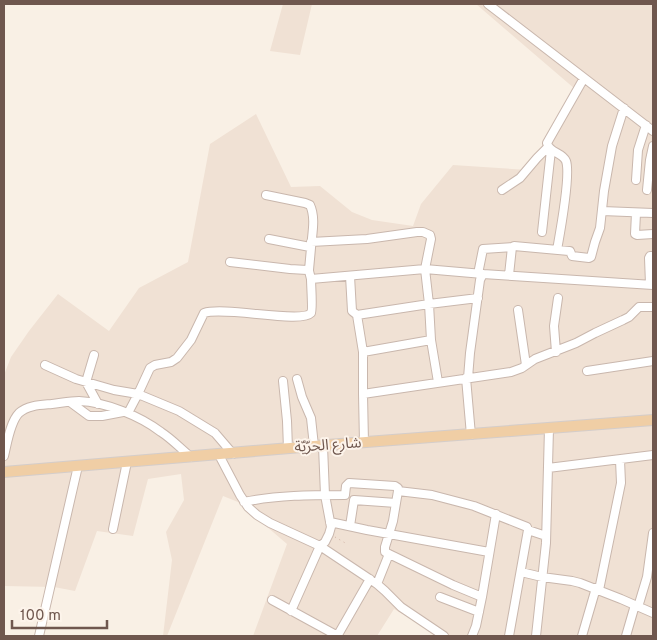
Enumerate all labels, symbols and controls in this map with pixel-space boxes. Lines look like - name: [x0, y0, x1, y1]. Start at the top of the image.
- street label: شارع الحرّيّة: [294, 434, 362, 459]
- scale bar: [12, 598, 108, 630]
- text: 100 m: [20, 607, 61, 626]

